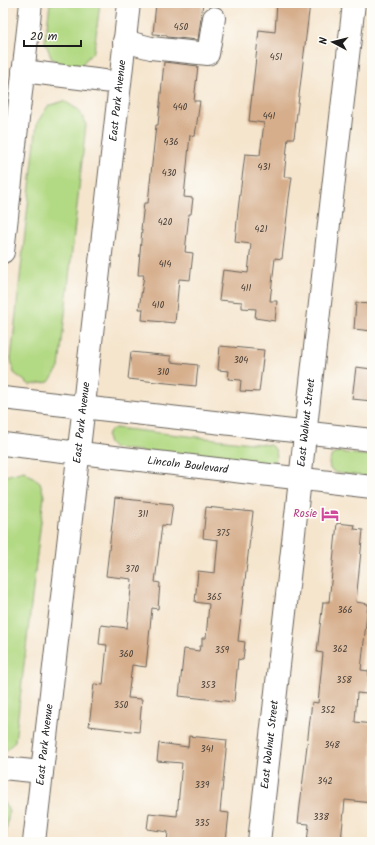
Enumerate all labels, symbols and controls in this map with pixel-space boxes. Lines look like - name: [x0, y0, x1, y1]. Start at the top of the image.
- house number: 450: [174, 20, 189, 35]
- scale bar: [24, 22, 81, 48]
- north arrow: [313, 22, 353, 62]
- text: 20 m: [30, 27, 58, 46]
- text: N: [315, 36, 333, 45]
- house number: 451: [270, 50, 282, 65]
- street label: East Park Avenue: [105, 59, 132, 142]
- house number: 440: [173, 100, 188, 115]
- house number: 441: [263, 109, 276, 124]
- house number: 436: [163, 135, 179, 150]
- house number: 431: [258, 160, 271, 175]
- house number: 430: [162, 166, 177, 181]
- house number: 420: [158, 215, 173, 230]
- house number: 421: [254, 222, 268, 237]
- house number: 414: [159, 257, 171, 272]
- house number: 411: [241, 281, 251, 296]
- house number: 410: [152, 298, 165, 313]
- house number: 304: [234, 353, 248, 368]
- house number: 310: [157, 365, 170, 380]
- street label: East Walnut Street: [293, 377, 321, 468]
- street label: East Park Avenue: [68, 381, 96, 464]
- street label: Lincoln Boulevard: [146, 452, 230, 479]
- hotel icon: Rosie: [320, 504, 340, 524]
- place label: Rosie: [293, 505, 317, 523]
- house number: 311: [138, 507, 149, 522]
- house number: 375: [216, 526, 231, 541]
- house number: 370: [125, 562, 139, 577]
- house number: 365: [207, 590, 223, 605]
- house number: 366: [337, 603, 353, 618]
- house number: 362: [332, 642, 348, 657]
- house number: 359: [215, 643, 230, 658]
- house number: 360: [119, 647, 134, 662]
- house number: 358: [336, 673, 352, 688]
- house number: 353: [200, 678, 216, 693]
- house number: 350: [114, 698, 129, 713]
- street label: East Walnut Street: [256, 699, 284, 790]
- street label: East Park Avenue: [32, 703, 59, 786]
- house number: 352: [320, 703, 336, 718]
- house number: 348: [324, 738, 340, 753]
- house number: 341: [201, 742, 214, 757]
- house number: 342: [317, 774, 333, 789]
- house number: 339: [195, 778, 210, 793]
- house number: 338: [313, 810, 329, 825]
- house number: 335: [194, 816, 211, 831]

